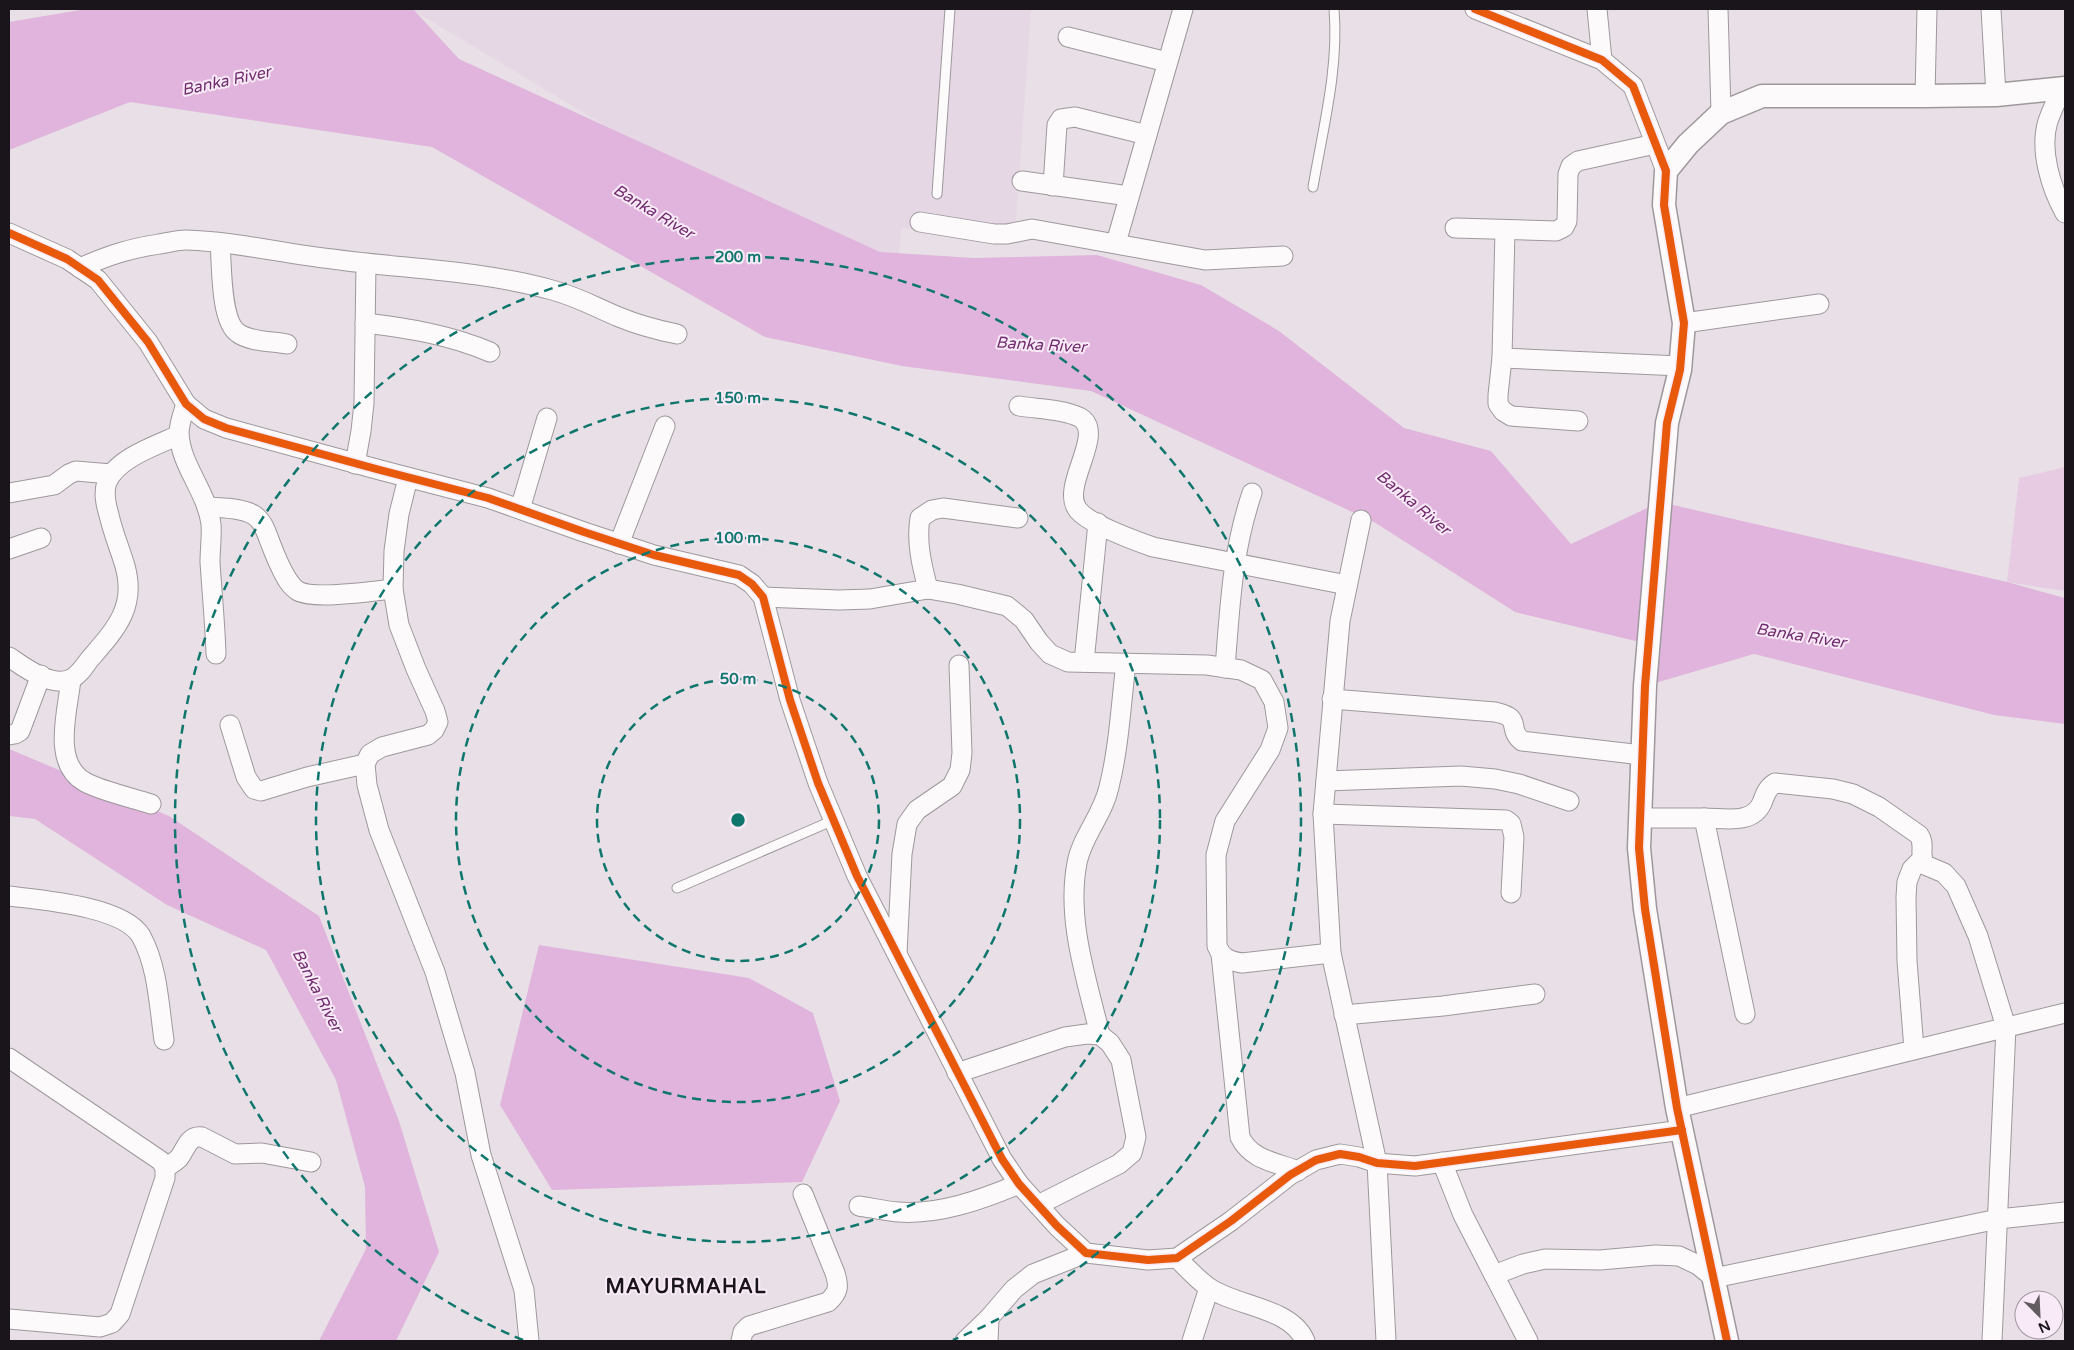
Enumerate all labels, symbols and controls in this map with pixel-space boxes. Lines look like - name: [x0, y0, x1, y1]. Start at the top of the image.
- water label: Banka River: [180, 61, 274, 100]
- water label: Banka River: [610, 180, 699, 245]
- text: 200 m: [715, 248, 761, 266]
- water label: Banka River: [995, 333, 1089, 357]
- text: 150 m: [715, 389, 761, 407]
- water label: Banka River: [1372, 466, 1456, 541]
- text: 100 m: [715, 529, 761, 547]
- water label: Banka River: [1755, 619, 1849, 653]
- text: 50 m: [720, 670, 756, 688]
- centre of rings: [729, 811, 747, 829]
- water label: Banka River: [288, 946, 347, 1037]
- district label: MAYURMAHAL: [606, 1275, 767, 1299]
- north arrow: [2014, 1290, 2064, 1340]
- text: N: [2035, 1316, 2053, 1336]

